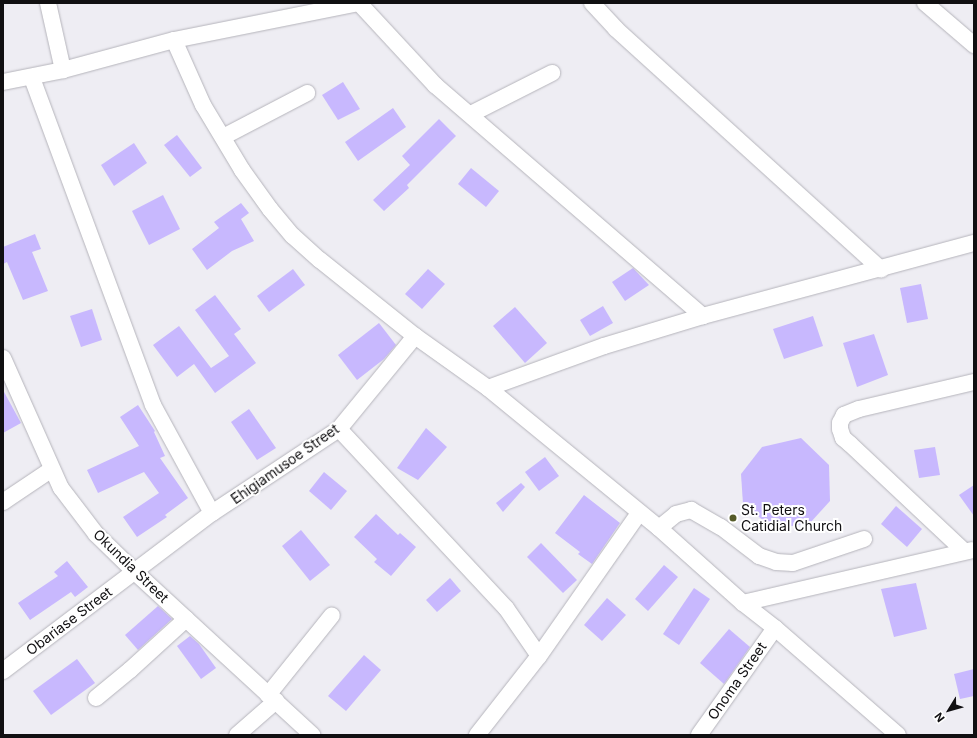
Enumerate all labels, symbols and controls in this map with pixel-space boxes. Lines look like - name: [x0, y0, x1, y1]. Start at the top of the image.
- street label: Ehigiamusoe Street: [228, 420, 342, 508]
- place label: St. Peters Catidial Church: [741, 502, 842, 534]
- marker: St. Peters Catidial Church: [728, 513, 738, 523]
- street label: Okundia Street: [90, 526, 172, 606]
- street label: Obariase Street: [23, 583, 115, 659]
- street label: Onoma Street: [704, 639, 770, 723]
- north arrow: [929, 690, 969, 730]
- text: N: [931, 710, 948, 725]

